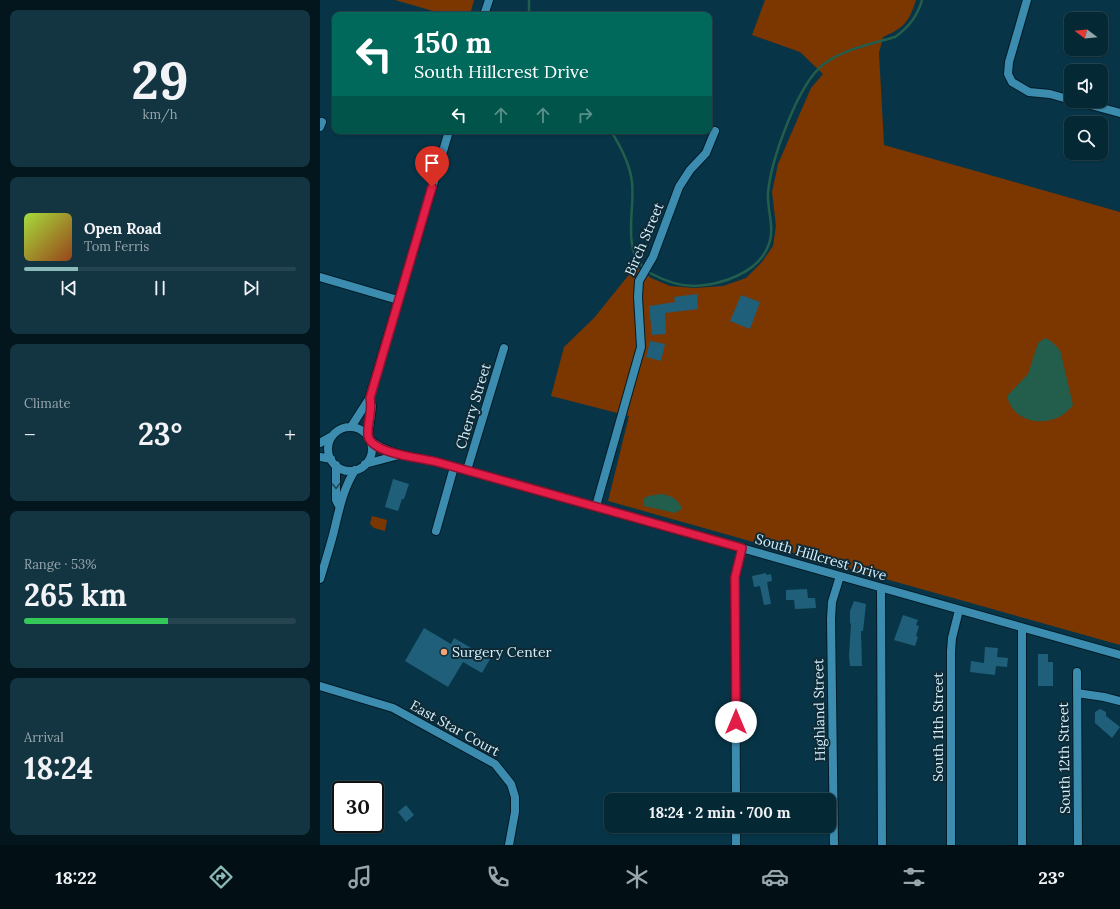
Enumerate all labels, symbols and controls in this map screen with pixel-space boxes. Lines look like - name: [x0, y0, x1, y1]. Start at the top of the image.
- north arrow: [1064, 12, 1108, 56]
- map controls: [1064, 12, 1108, 160]
- text: 150 m: [414, 25, 491, 61]
- icon: left: [348, 28, 400, 80]
- text: 29: [131, 47, 189, 113]
- text: South Hillcrest Drive: [414, 60, 589, 83]
- button: sound: [1064, 64, 1108, 108]
- icon: left: [448, 104, 470, 126]
- icon: ahead: [490, 104, 512, 126]
- icon: ahead: [532, 104, 554, 126]
- icon: right: [574, 104, 596, 126]
- text: km/h: [142, 106, 178, 123]
- button: search: [1064, 116, 1108, 160]
- pin: [415, 146, 449, 187]
- icon: arrive: [421, 152, 443, 174]
- street label: Birch Street: [621, 199, 668, 278]
- text: Open Road: [84, 219, 162, 238]
- text: Tom Ferris: [84, 238, 149, 255]
- icon: previous: [58, 277, 80, 299]
- icon: pause: [149, 277, 171, 299]
- icon: next: [240, 277, 262, 299]
- street label: Cherry Street: [451, 360, 495, 451]
- text: Climate: [24, 395, 71, 412]
- text: 23°: [138, 415, 182, 453]
- text: −: [24, 420, 36, 448]
- text: +: [284, 420, 296, 448]
- one-way arrow: [332, 483, 340, 489]
- street label: South Hillcrest Drive: [753, 530, 889, 584]
- text: Range · 53%: [24, 556, 97, 573]
- text: 265 km: [24, 576, 127, 614]
- place label: Surgery Center: [452, 643, 552, 661]
- marker: Surgery Center: [439, 647, 449, 657]
- street label: Highland Street: [809, 658, 829, 761]
- street label: South 11th Street: [929, 672, 947, 782]
- street label: East Star Court: [407, 696, 503, 760]
- position arrow: [715, 701, 757, 743]
- street label: South 12th Street: [1054, 701, 1074, 814]
- text: Arrival: [24, 729, 64, 746]
- text: 18:24: [24, 749, 93, 787]
- speed limit sign: 30: [332, 781, 384, 833]
- text: 18:24 · 2 min · 700 m: [649, 803, 791, 822]
- icon: directions: [207, 863, 235, 891]
- icon: music: [346, 863, 374, 891]
- icon: phone: [484, 863, 512, 891]
- icon: climate: [623, 863, 651, 891]
- icon: car: [761, 863, 789, 891]
- icon: filters: [900, 863, 928, 891]
- text: 18:22: [55, 866, 97, 889]
- text: 23°: [1038, 866, 1065, 889]

